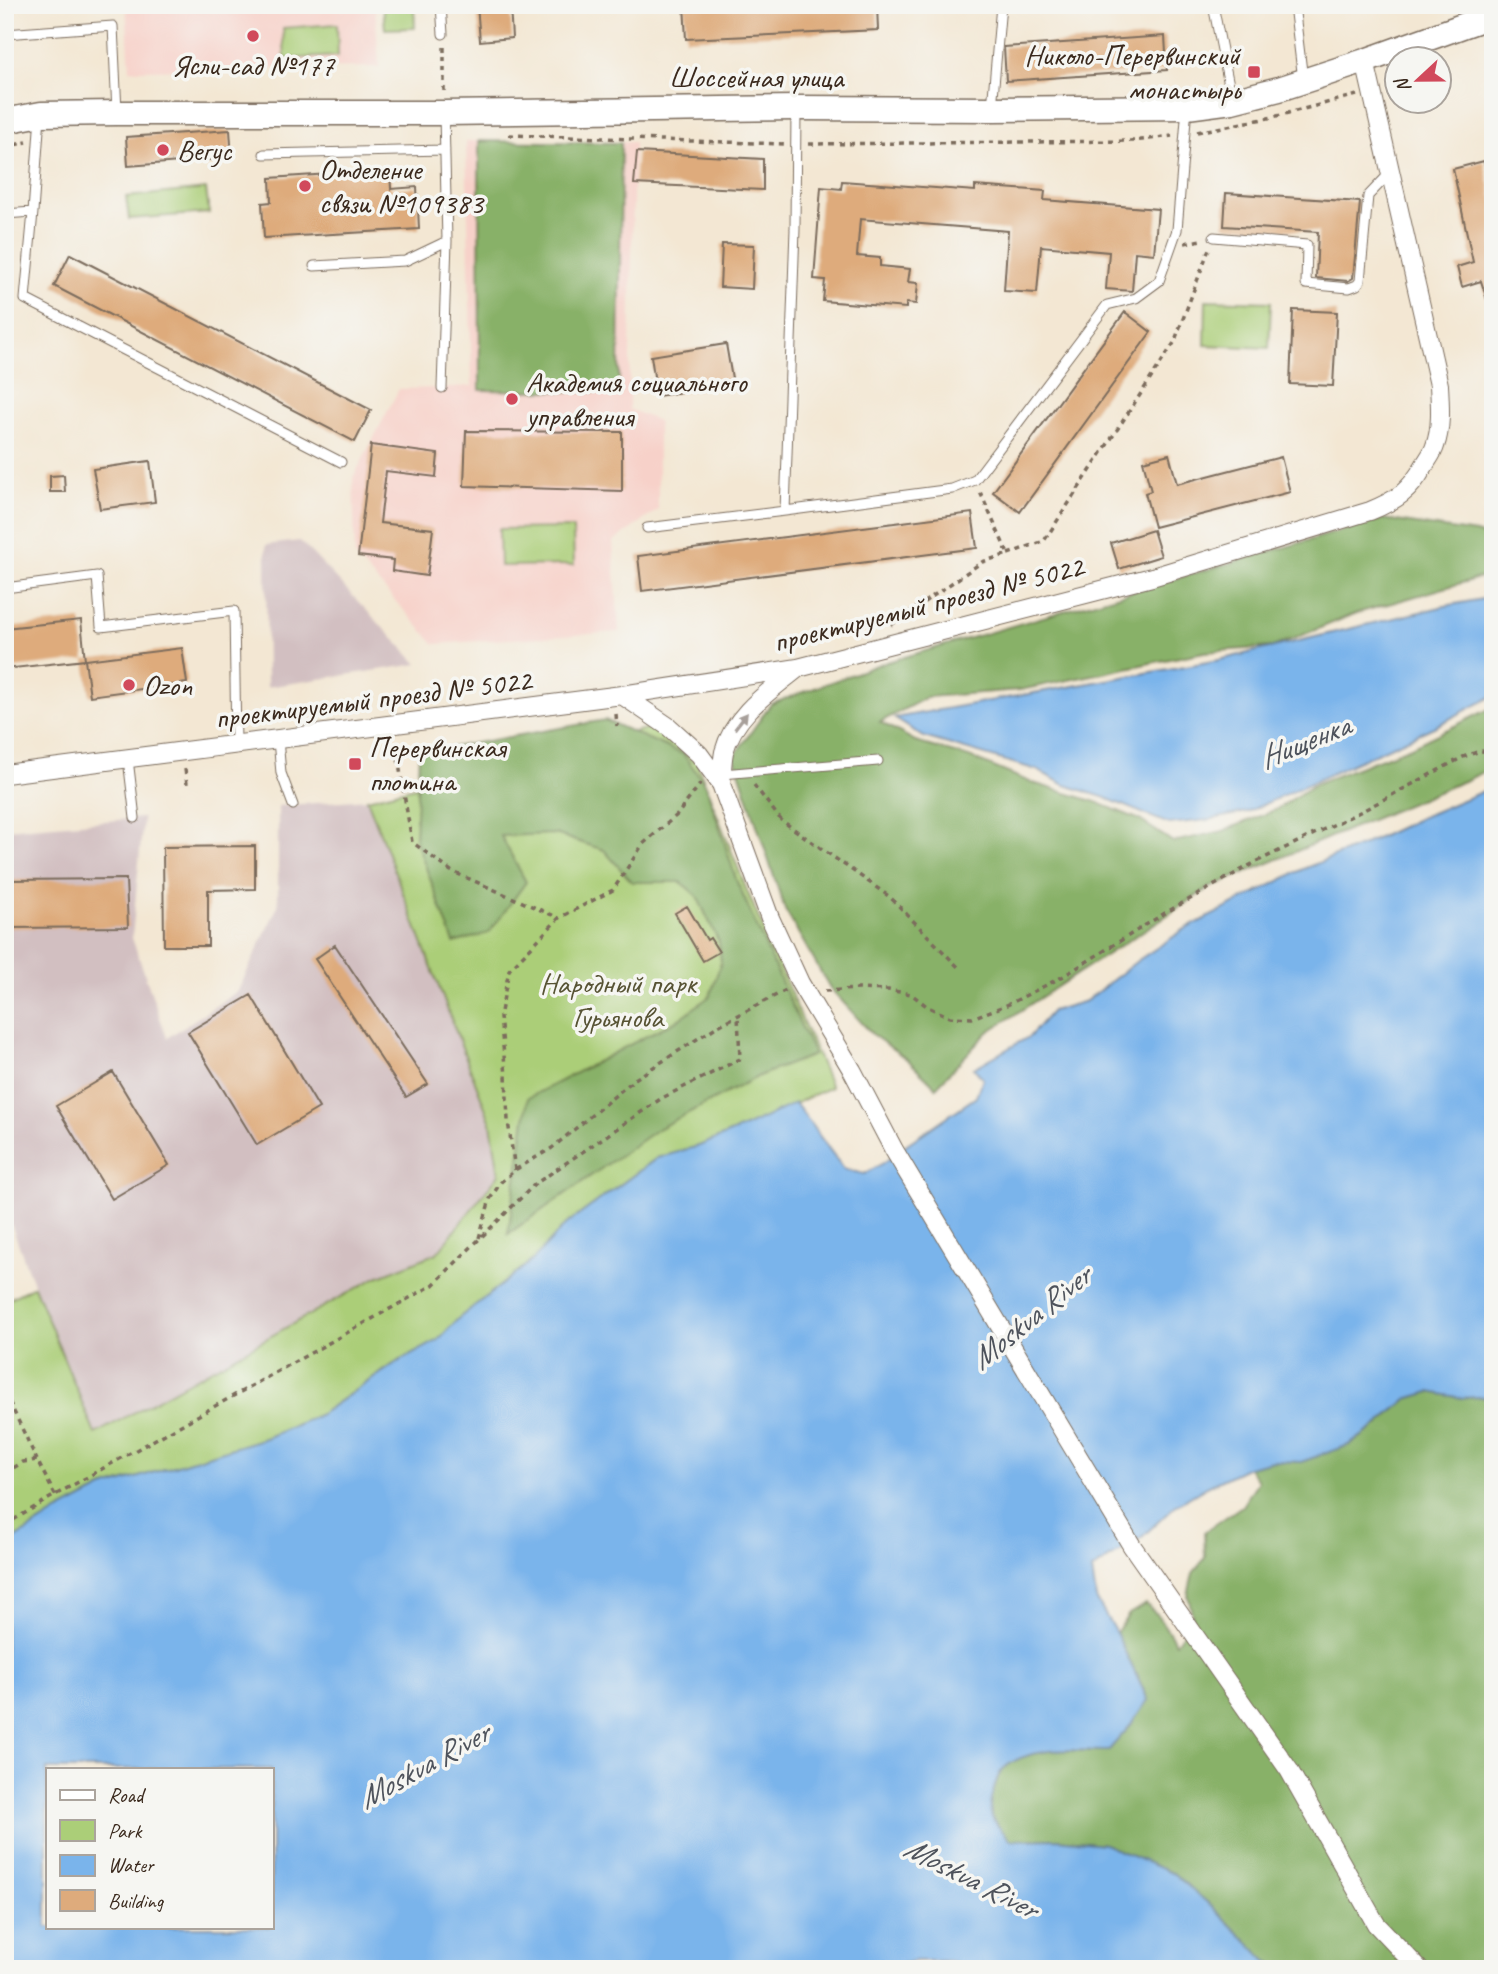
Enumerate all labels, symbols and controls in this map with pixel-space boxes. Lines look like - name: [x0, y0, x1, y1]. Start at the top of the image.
- marker: Ясли-сад №177: [245, 28, 261, 44]
- place label: Николо-Перервинский монастырь: [1024, 36, 1242, 108]
- place label: Ясли-сад №177: [172, 46, 336, 84]
- north arrow: [1382, 46, 1452, 116]
- street label: Шоссейная улица: [669, 58, 845, 96]
- marker: Николо-Перервинский монастырь: [1246, 64, 1262, 80]
- text: N: [1389, 73, 1416, 96]
- place label: Вегус: [177, 131, 233, 169]
- marker: Вегус: [155, 142, 171, 158]
- place label: Отделение связи №109383: [319, 150, 486, 222]
- marker: Отделение связи №109383: [297, 178, 313, 194]
- place label: Академия социального управления: [524, 363, 748, 435]
- marker: Академия социального управления: [504, 391, 520, 407]
- street label: проектируемый проезд № 5022: [769, 546, 1090, 661]
- street label: проектируемый проезд № 5022: [213, 660, 536, 737]
- place label: Ozon: [143, 666, 193, 704]
- marker: Ozon: [121, 677, 137, 693]
- water label: Нищенка: [1253, 703, 1359, 778]
- one-way arrow: [733, 712, 748, 730]
- place label: Перервинская плотина: [369, 728, 508, 800]
- marker: Перервинская плотина: [347, 756, 363, 772]
- park label: Народный парк Гурьянова: [540, 964, 698, 1036]
- water label: Moskva River: [962, 1253, 1103, 1379]
- water label: Moskva River: [350, 1710, 500, 1818]
- legend: [46, 1768, 273, 1928]
- text: Road: [108, 1782, 147, 1808]
- text: Park: [108, 1818, 143, 1844]
- water label: Moskva River: [897, 1827, 1048, 1930]
- text: Water: [108, 1852, 155, 1878]
- text: Building: [108, 1888, 165, 1914]

